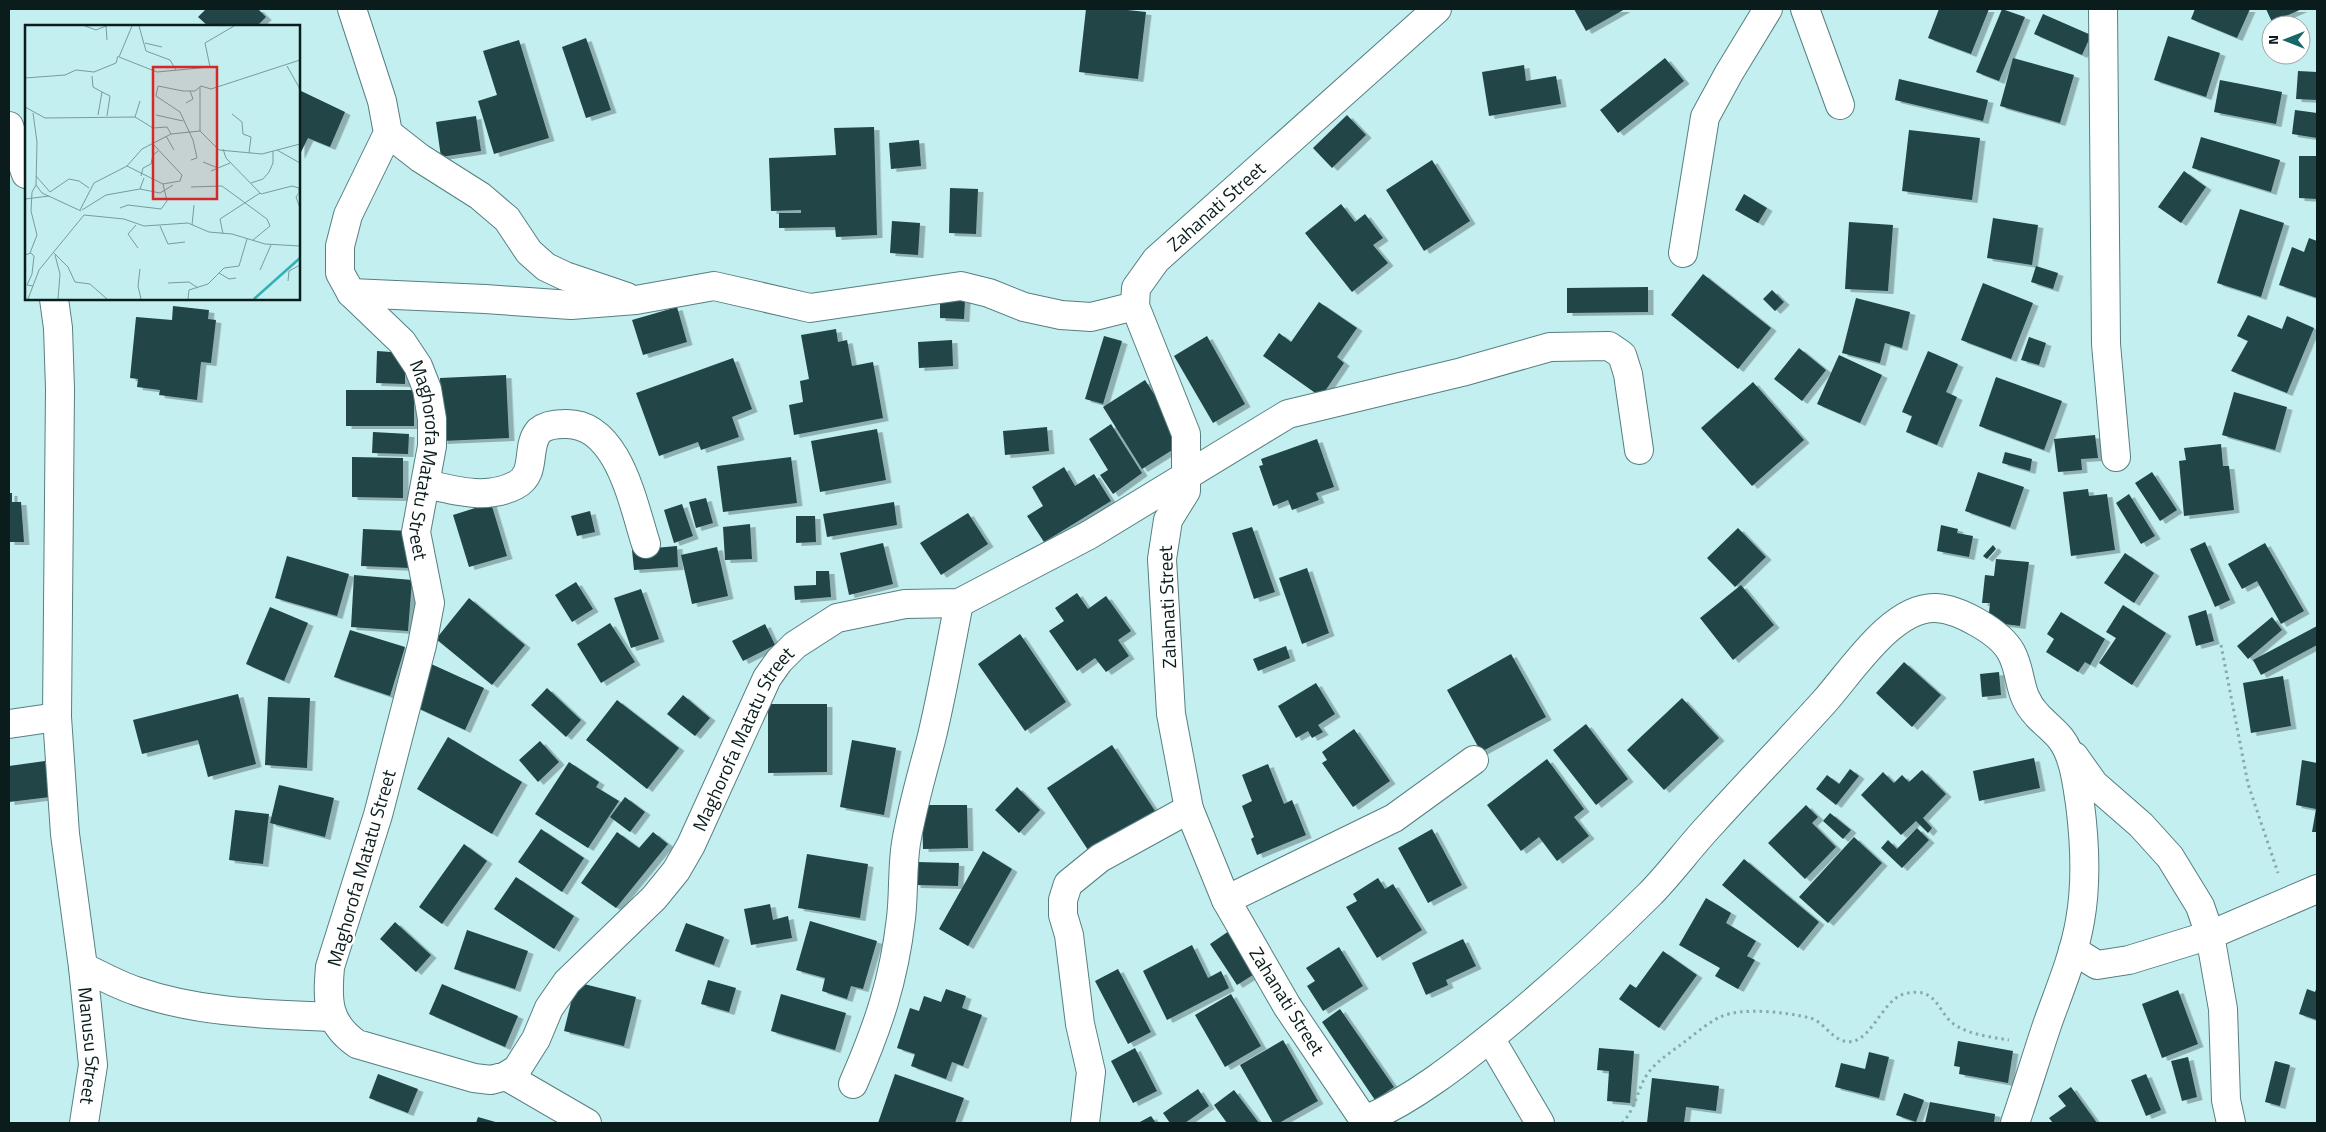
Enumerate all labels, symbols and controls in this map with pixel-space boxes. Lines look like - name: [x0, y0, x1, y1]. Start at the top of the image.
- north arrow: [2261, 15, 2311, 65]
- inset map: [25, 25, 300, 300]
- text: N: [2262, 35, 2283, 45]
- street label: Zahanati Street: [1160, 154, 1272, 258]
- street label: Maghorofa Matatu Street: [402, 355, 447, 563]
- street label: Zahanati Street: [1150, 545, 1183, 669]
- street label: Maghorofa Matatu Street: [684, 639, 800, 836]
- street label: Maghorofa Matatu Street: [319, 766, 403, 970]
- street label: Zahanati Street: [1243, 941, 1333, 1061]
- street label: Manusu Street: [71, 986, 108, 1107]

